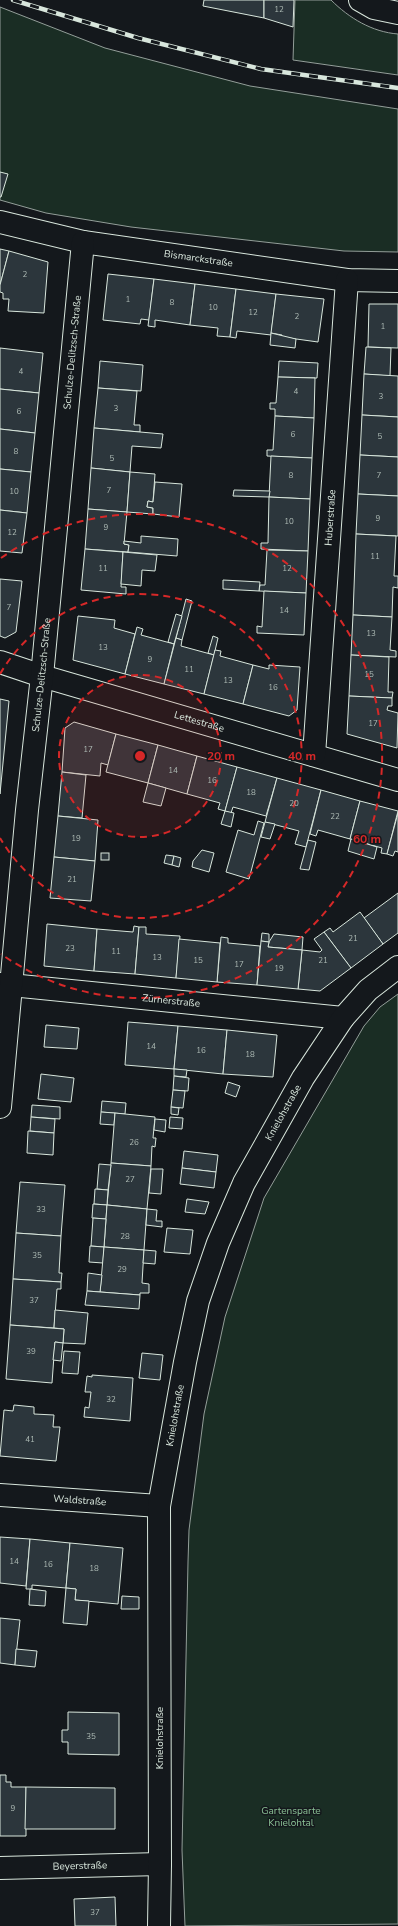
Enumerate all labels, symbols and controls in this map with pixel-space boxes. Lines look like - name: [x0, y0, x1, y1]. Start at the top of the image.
- house number: 12: [274, 4, 284, 15]
- street label: Bismarckstraße: [163, 247, 234, 270]
- house number: 2: [23, 269, 28, 280]
- house number: 1: [126, 294, 131, 305]
- street label: Schulze-Delitzsch-Straße: [60, 295, 85, 410]
- house number: 8: [170, 297, 175, 308]
- house number: 10: [208, 302, 218, 313]
- house number: 12: [248, 307, 258, 318]
- house number: 2: [295, 311, 300, 322]
- house number: 1: [381, 321, 386, 332]
- house number: 4: [19, 366, 24, 377]
- house number: 4: [294, 386, 299, 397]
- house number: 3: [379, 391, 384, 402]
- house number: 3: [114, 403, 119, 414]
- house number: 6: [17, 406, 22, 417]
- house number: 6: [291, 429, 296, 440]
- house number: 5: [378, 431, 383, 442]
- house number: 8: [14, 446, 19, 457]
- house number: 5: [110, 453, 115, 464]
- house number: 8: [289, 470, 294, 481]
- house number: 7: [377, 470, 382, 481]
- house number: 7: [107, 485, 112, 496]
- house number: 10: [9, 486, 19, 497]
- street label: Huberstraße: [322, 489, 339, 546]
- house number: 9: [376, 513, 381, 524]
- house number: 10: [284, 516, 294, 527]
- house number: 9: [104, 522, 109, 533]
- house number: 12: [7, 527, 17, 538]
- house number: 11: [370, 551, 380, 562]
- house number: 11: [98, 563, 108, 574]
- house number: 12: [282, 563, 292, 574]
- house number: 7: [7, 602, 12, 613]
- house number: 14: [279, 605, 289, 616]
- street label: Schulze-Delitzsch-Straße: [29, 617, 54, 733]
- house number: 13: [366, 628, 376, 639]
- house number: 13: [98, 642, 108, 653]
- house number: 9: [148, 654, 153, 665]
- house number: 11: [184, 664, 194, 675]
- house number: 15: [364, 669, 374, 680]
- house number: 13: [223, 675, 233, 686]
- house number: 16: [268, 682, 278, 693]
- street label: Lettestraße: [172, 708, 226, 736]
- house number: 17: [368, 718, 378, 729]
- house number: 17: [83, 744, 93, 755]
- text: 20 m: [207, 748, 235, 764]
- text: 40 m: [288, 748, 316, 764]
- centre of rings: [133, 749, 147, 763]
- house number: 14: [168, 765, 178, 776]
- house number: 16: [207, 775, 217, 786]
- house number: 18: [246, 787, 256, 798]
- house number: 20: [289, 798, 299, 809]
- house number: 22: [330, 811, 340, 822]
- text: 60 m: [353, 831, 381, 847]
- house number: 19: [71, 833, 81, 844]
- house number: 21: [67, 874, 77, 885]
- house number: 21: [348, 933, 358, 944]
- house number: 23: [65, 943, 75, 954]
- house number: 11: [111, 946, 121, 957]
- house number: 13: [152, 952, 162, 963]
- house number: 15: [193, 955, 203, 966]
- house number: 21: [318, 955, 328, 966]
- house number: 17: [234, 959, 244, 970]
- house number: 19: [274, 963, 284, 974]
- street label: Zürnerstraße: [142, 991, 201, 1011]
- house number: 14: [146, 1041, 156, 1052]
- house number: 16: [196, 1045, 206, 1056]
- house number: 18: [245, 1049, 255, 1060]
- street label: Knielohstraße: [262, 1082, 305, 1143]
- house number: 26: [129, 1137, 139, 1148]
- house number: 27: [125, 1174, 135, 1185]
- house number: 33: [36, 1204, 46, 1215]
- house number: 28: [120, 1231, 130, 1242]
- house number: 35: [32, 1250, 42, 1261]
- house number: 29: [117, 1264, 127, 1275]
- house number: 37: [29, 1295, 39, 1306]
- house number: 39: [26, 1346, 36, 1357]
- street label: Knielohstraße: [163, 1384, 188, 1447]
- house number: 32: [106, 1394, 116, 1405]
- house number: 41: [25, 1434, 35, 1445]
- street label: Waldstraße: [53, 1492, 107, 1509]
- house number: 14: [9, 1556, 19, 1567]
- house number: 16: [43, 1559, 53, 1570]
- house number: 18: [89, 1563, 99, 1574]
- street label: Knielohstraße: [153, 1707, 167, 1769]
- house number: 35: [86, 1731, 96, 1742]
- house number: 9: [11, 1803, 16, 1814]
- park label: Gartensparte Knielohtal: [261, 1804, 321, 1830]
- street label: Beyerstraße: [53, 1858, 107, 1874]
- house number: 37: [90, 1907, 100, 1918]

